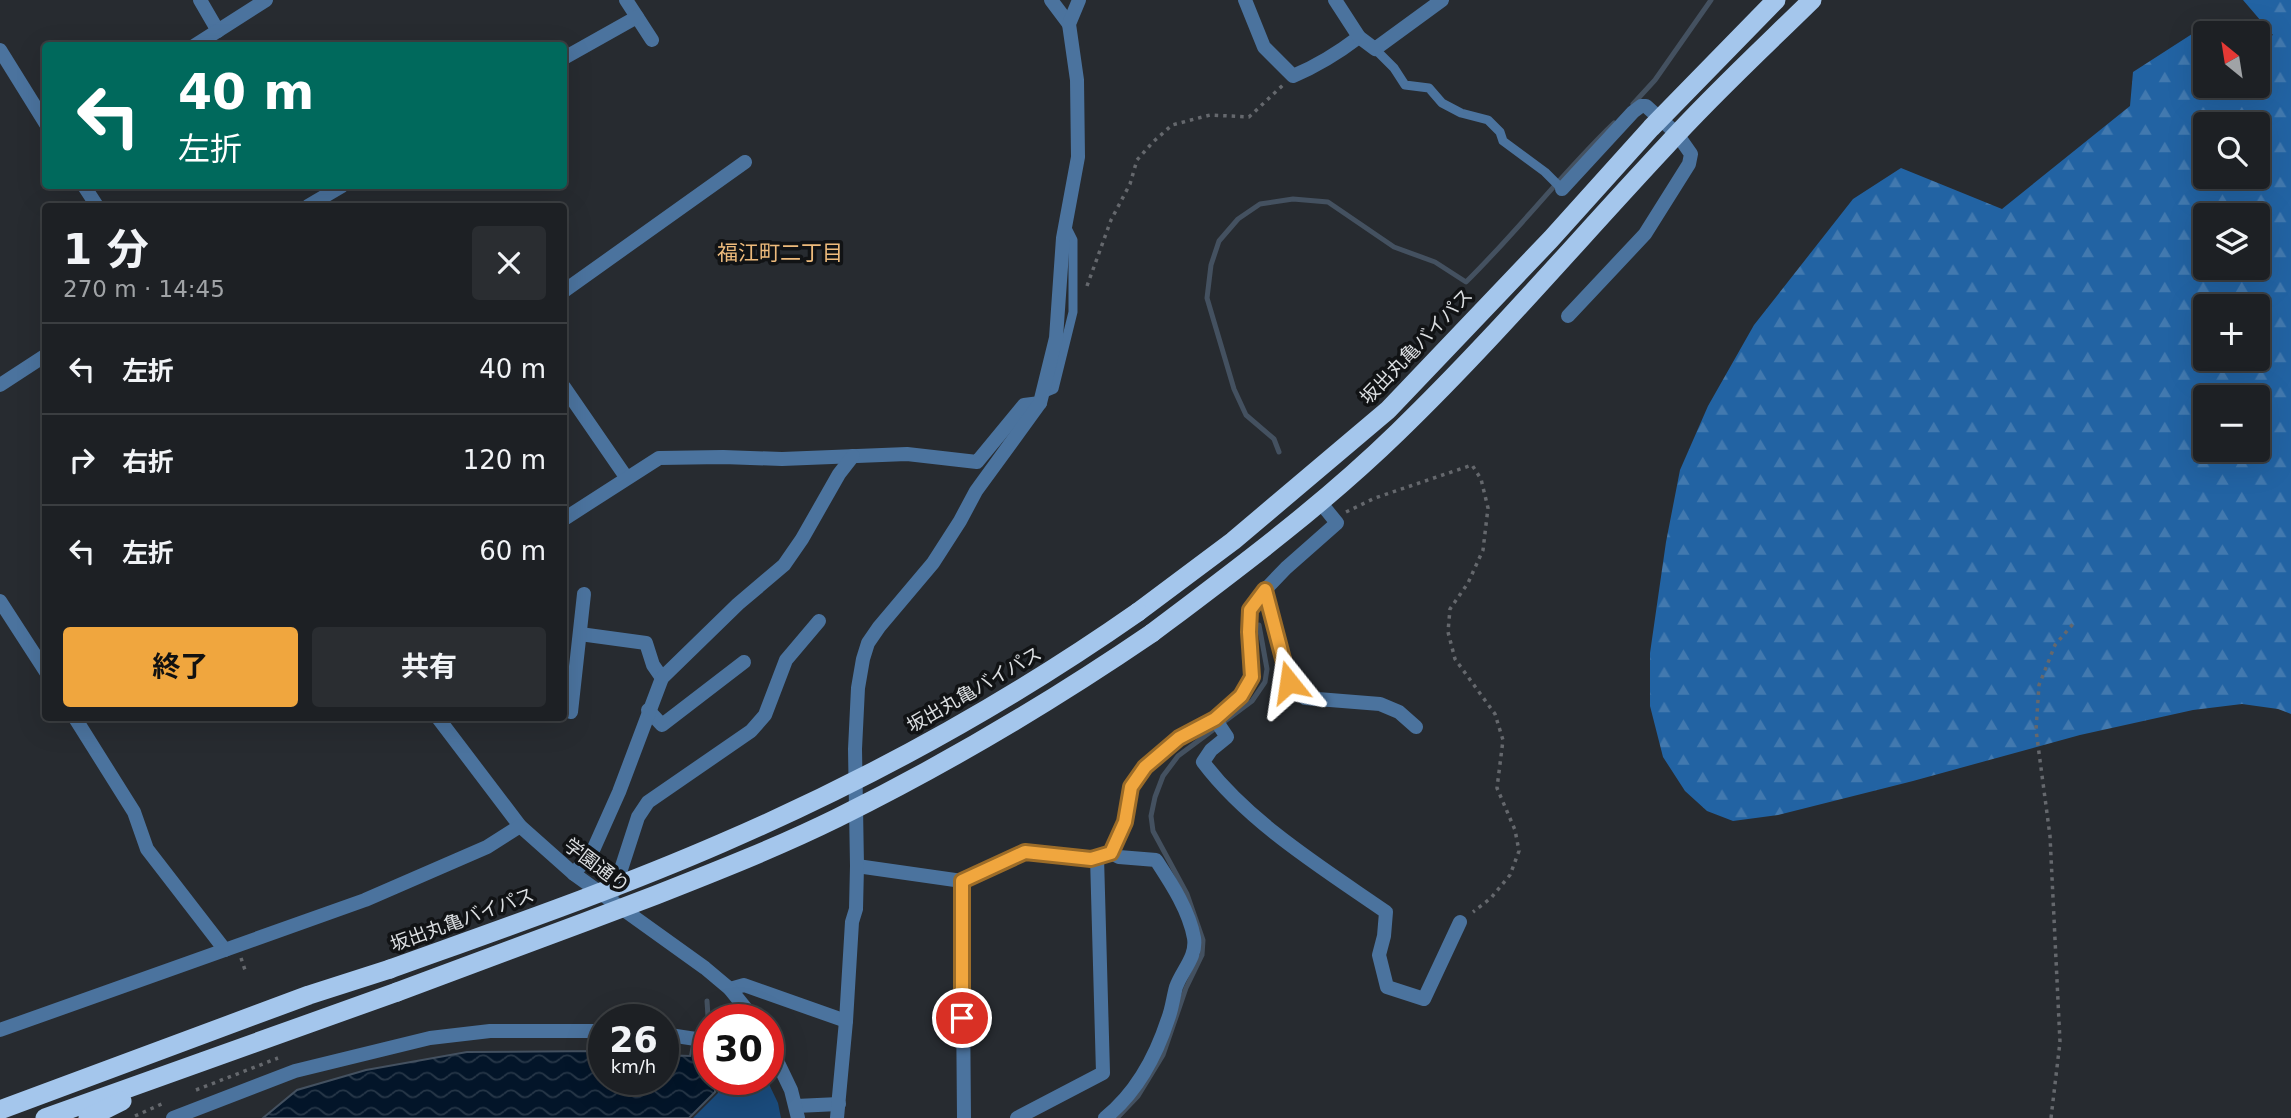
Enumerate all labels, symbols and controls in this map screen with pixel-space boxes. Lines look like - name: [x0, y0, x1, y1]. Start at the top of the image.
- north arrow: [2193, 21, 2270, 98]
- map controls: [2193, 21, 2270, 462]
- text: 40 m: [178, 64, 314, 121]
- icon: left: [63, 70, 154, 161]
- button: search: [2193, 112, 2270, 189]
- text: 左折: [178, 130, 242, 168]
- button: layers: [2193, 203, 2270, 280]
- text: 1 分: [63, 225, 149, 274]
- button: close: [472, 226, 546, 300]
- district label: 福江町二丁目: [717, 241, 843, 265]
- text: 270 m · 14:45: [63, 276, 225, 302]
- street label: 坂出丸亀バイパス: [1355, 284, 1477, 408]
- button: +: [2193, 294, 2270, 371]
- icon: left: [63, 350, 101, 388]
- text: 40 m: [479, 354, 546, 384]
- text: 左折: [122, 356, 174, 386]
- button: −: [2193, 385, 2270, 462]
- icon: right: [63, 441, 101, 479]
- text: 120 m: [463, 445, 546, 475]
- text: 右折: [122, 447, 174, 477]
- icon: left: [63, 532, 101, 570]
- text: 60 m: [479, 536, 546, 566]
- text: 左折: [122, 538, 174, 568]
- button: 終了: [63, 627, 298, 707]
- button: 共有: [312, 627, 546, 707]
- street label: 坂出丸亀バイパス: [903, 642, 1045, 736]
- position arrow: [1252, 645, 1326, 719]
- street label: 学園通り: [560, 833, 634, 897]
- street label: 坂出丸亀バイパス: [387, 883, 537, 955]
- pin: [932, 988, 992, 1048]
- icon: arrive: [943, 999, 981, 1037]
- speed limit sign: 30: [693, 1004, 784, 1095]
- text: 26: [609, 1020, 658, 1060]
- text: km/h: [611, 1056, 656, 1077]

